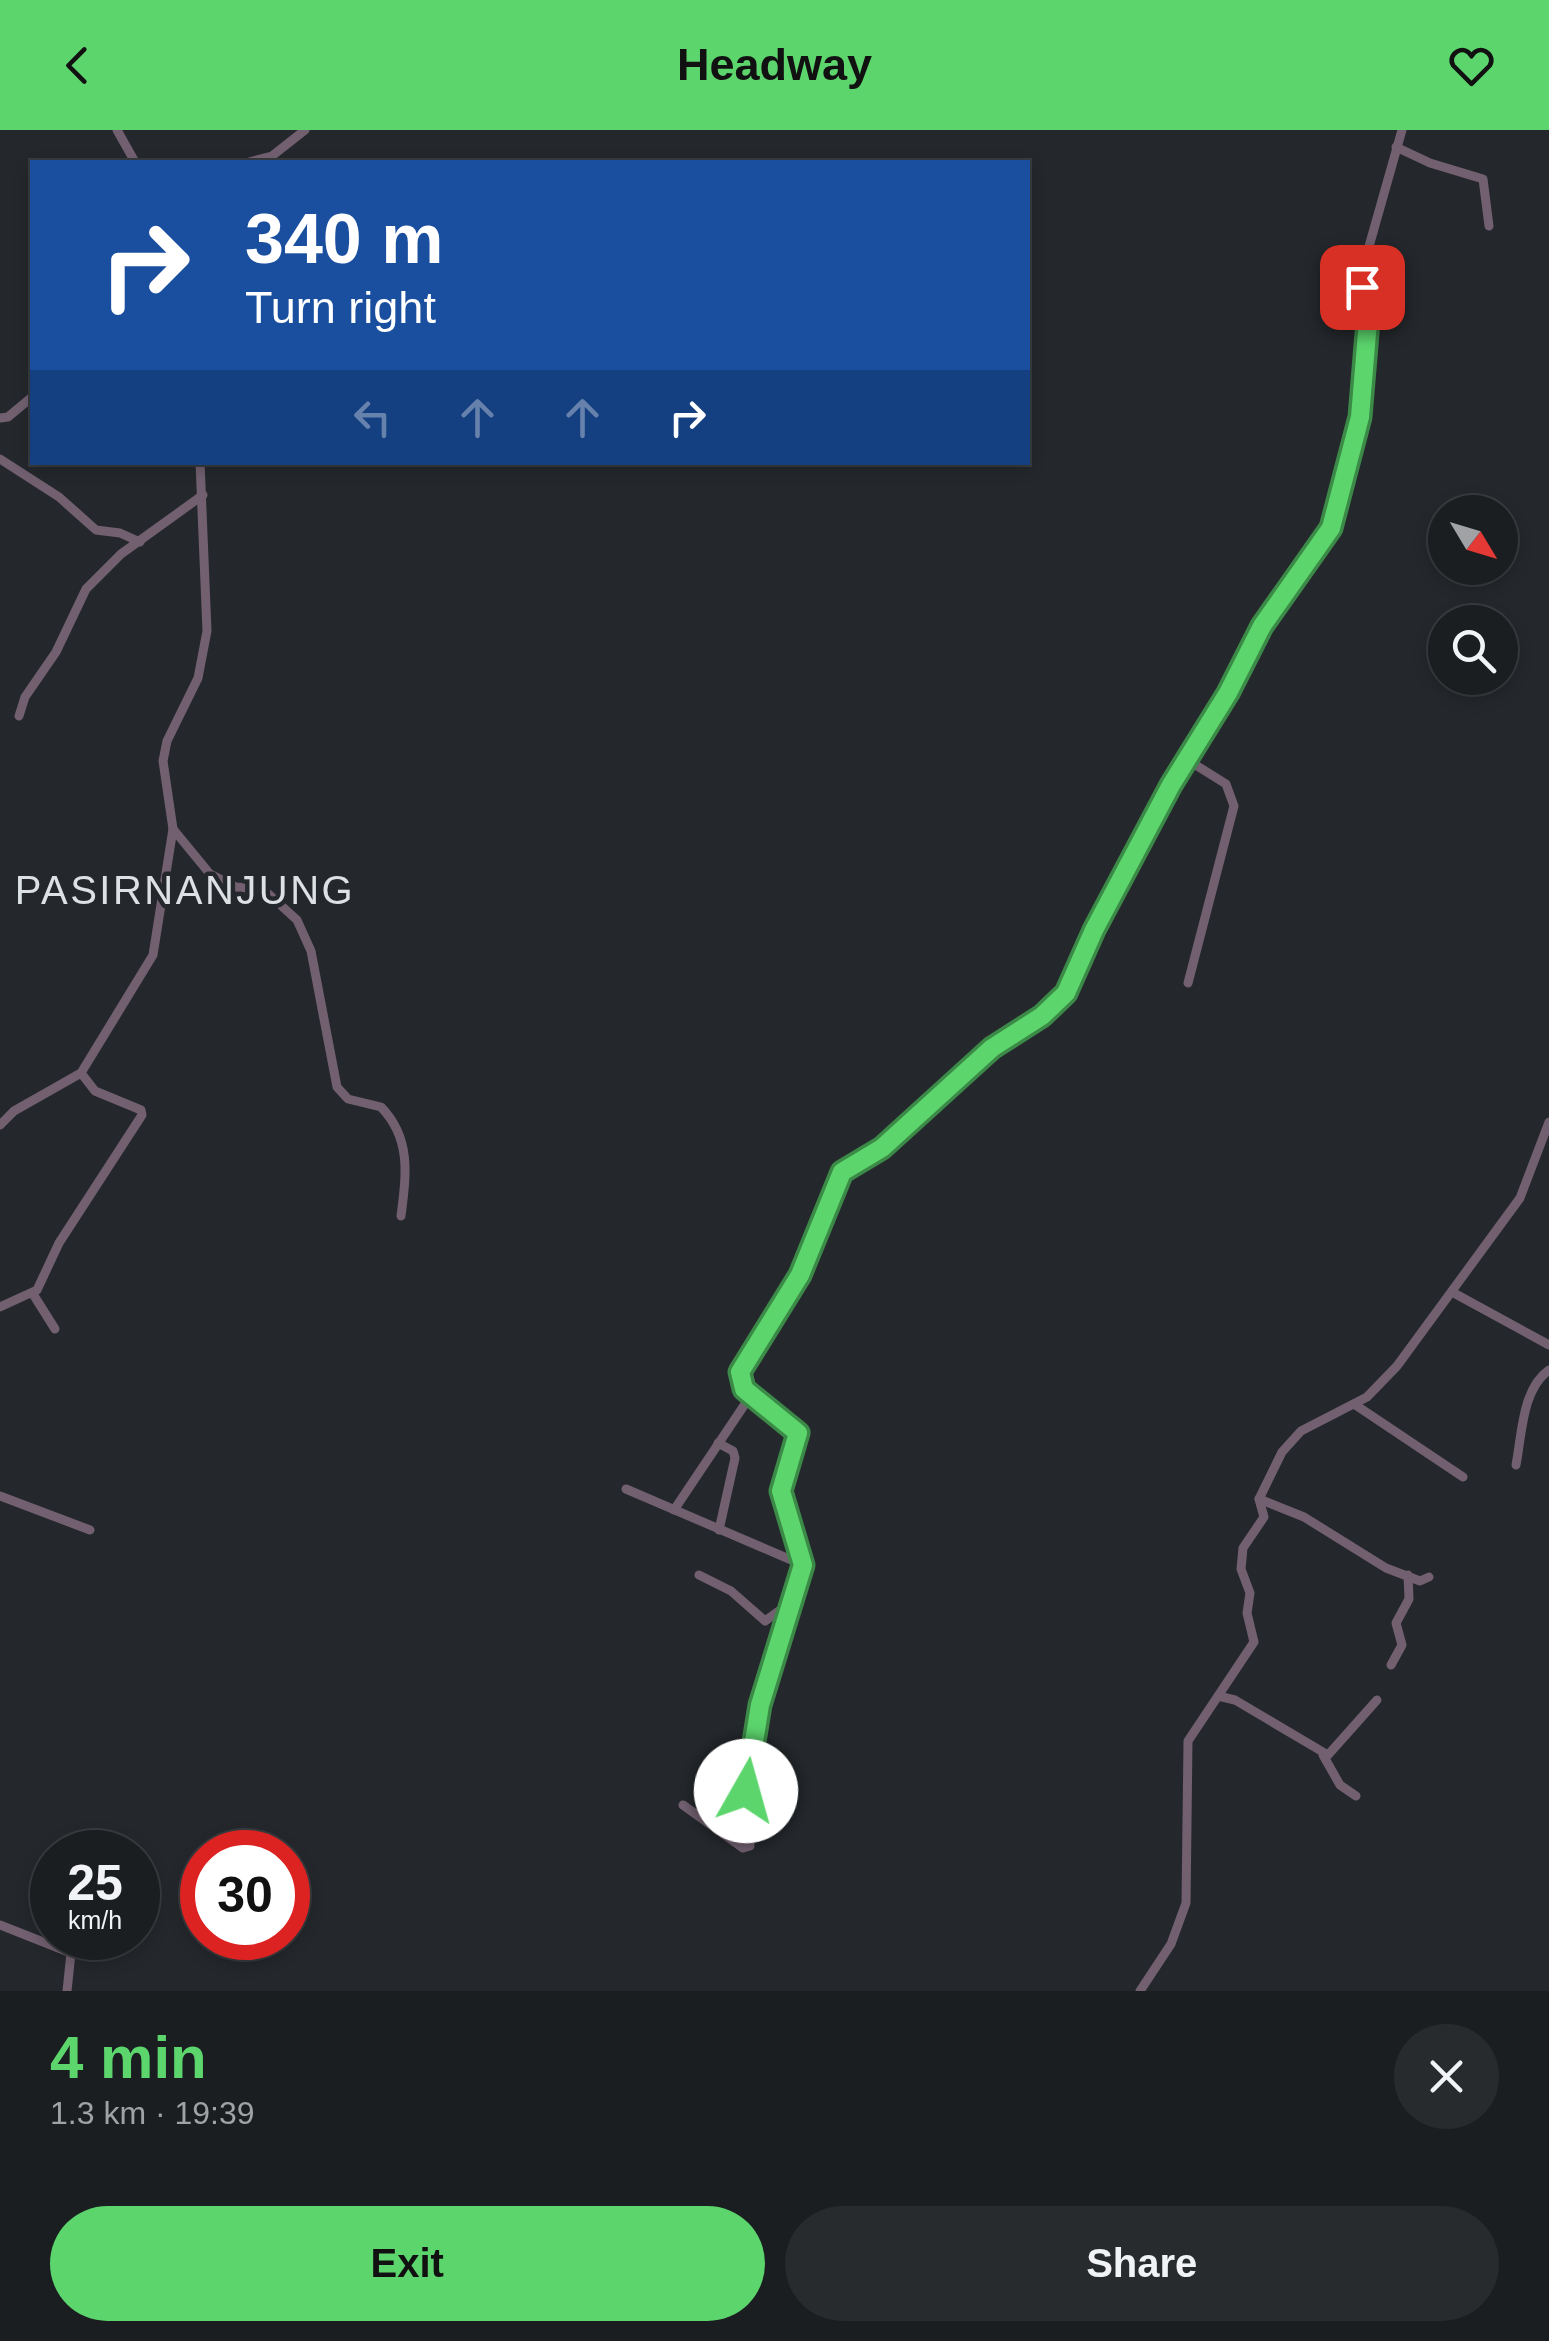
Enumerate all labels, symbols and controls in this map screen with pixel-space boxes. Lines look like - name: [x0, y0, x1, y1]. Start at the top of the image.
- icon: back: [50, 38, 105, 93]
- icon: heart: [1444, 38, 1499, 93]
- text: Headway: [677, 39, 872, 90]
- icon: right: [80, 200, 210, 330]
- text: 340 m: [245, 200, 443, 278]
- pin: [1320, 245, 1405, 330]
- icon: arrive: [1335, 260, 1390, 315]
- text: Turn right: [245, 282, 436, 333]
- icon: left: [345, 390, 400, 445]
- icon: ahead: [450, 390, 505, 445]
- icon: ahead: [555, 390, 610, 445]
- icon: right: [660, 390, 715, 445]
- north arrow: [1428, 495, 1518, 585]
- map controls: [1428, 495, 1518, 695]
- button: search: [1428, 605, 1518, 695]
- district label: PASIRNANJUNG: [15, 868, 355, 912]
- position arrow: [694, 1739, 798, 1843]
- speed limit sign: 30: [180, 1830, 310, 1960]
- text: 25: [67, 1855, 123, 1911]
- text: km/h: [68, 1906, 122, 1934]
- text: 4 min: [50, 2024, 207, 2091]
- button: close: [1394, 2024, 1499, 2129]
- text: 1.3 km · 19:39: [50, 2095, 255, 2131]
- button: Exit: [50, 2206, 765, 2321]
- button: Share: [785, 2206, 1499, 2321]

